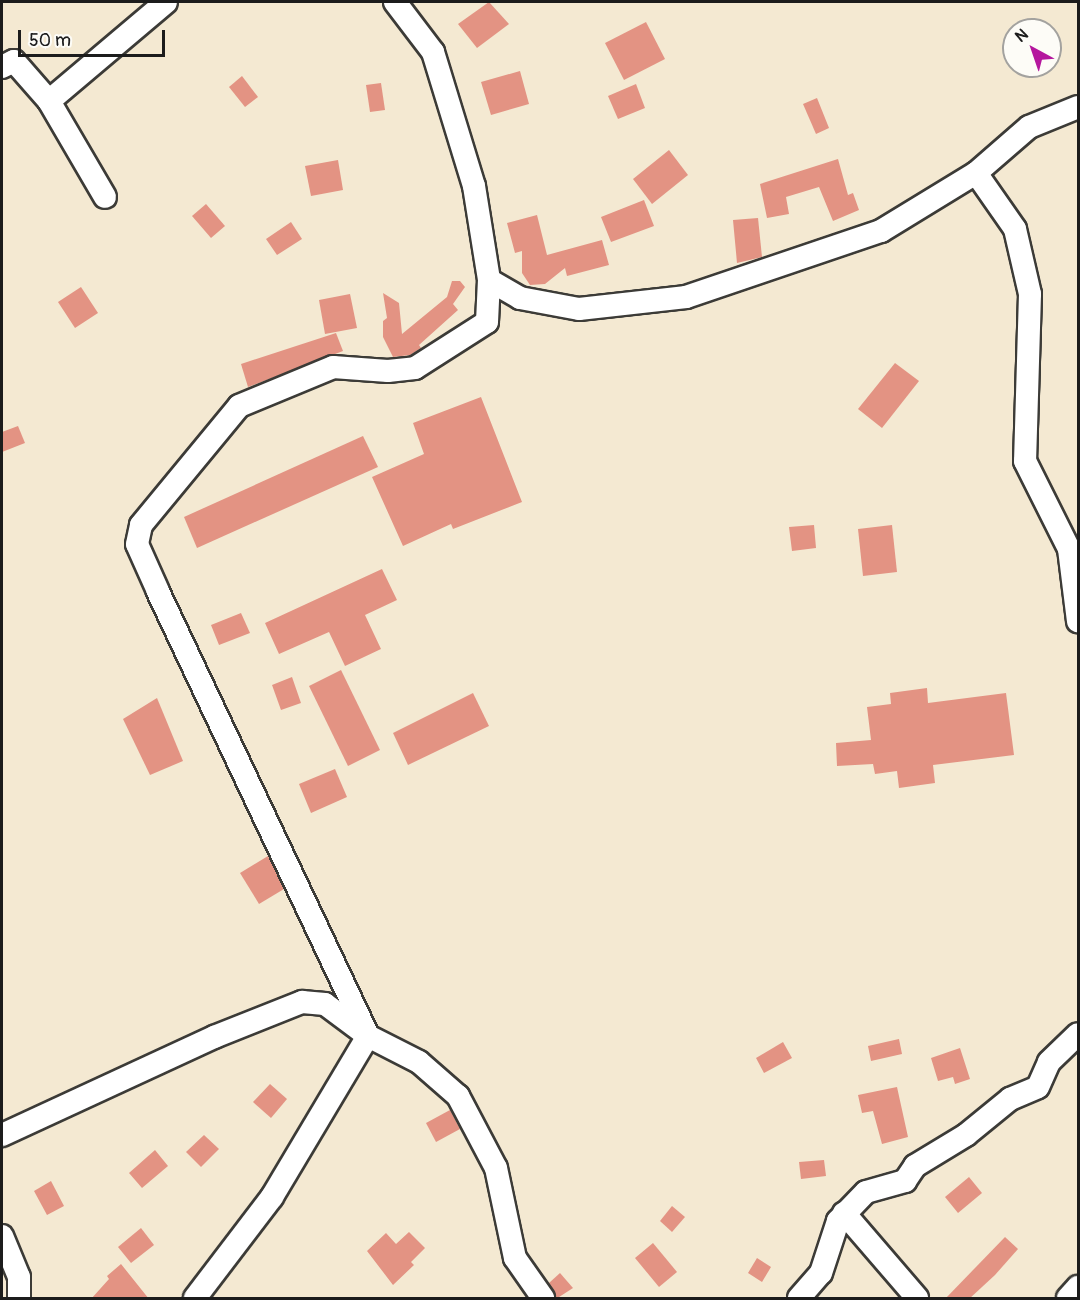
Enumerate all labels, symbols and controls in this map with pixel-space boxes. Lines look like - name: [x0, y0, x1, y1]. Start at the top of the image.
- scale bar: [21, 18, 168, 56]
- north arrow: [1002, 18, 1062, 78]
- text: N: [1011, 25, 1032, 47]
- text: 50 m: [29, 29, 71, 52]

